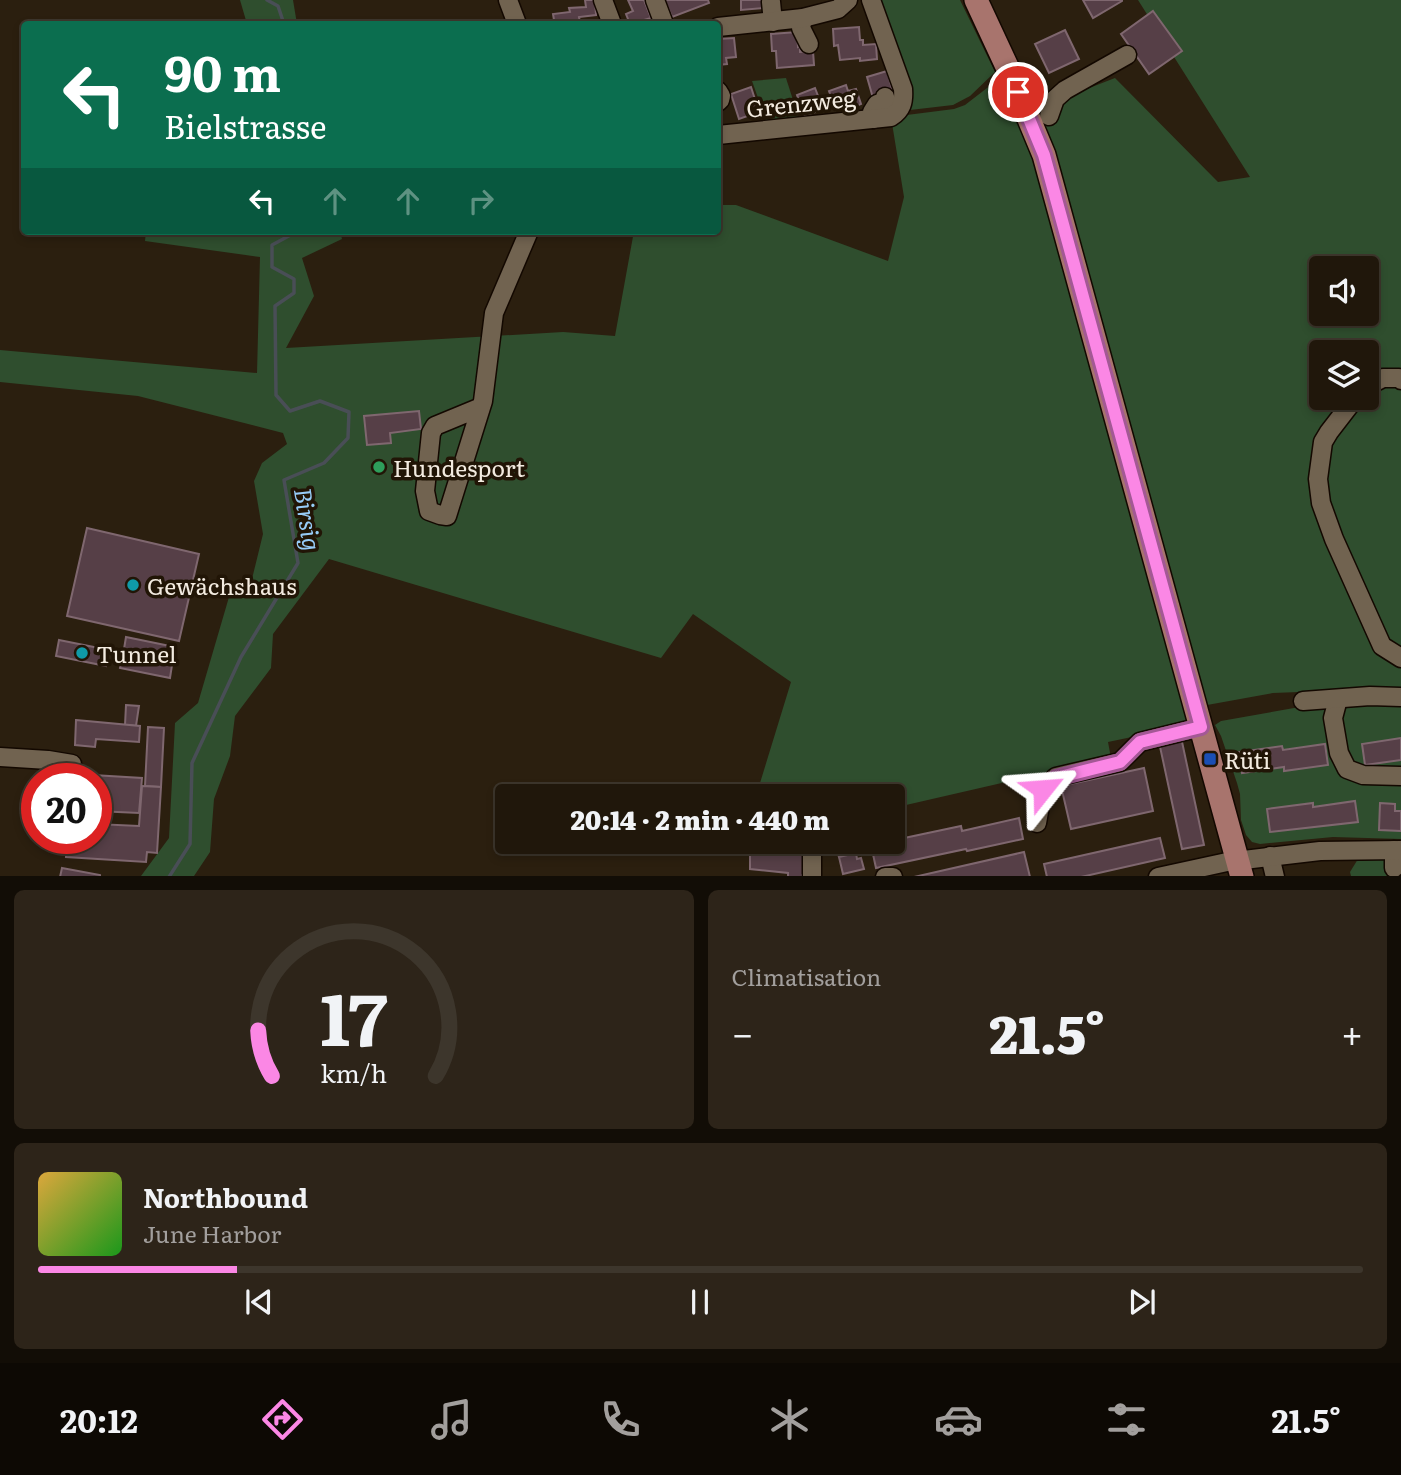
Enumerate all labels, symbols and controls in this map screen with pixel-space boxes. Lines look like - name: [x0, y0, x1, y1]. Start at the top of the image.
- text: 90 m: [164, 34, 281, 107]
- icon: left: [49, 49, 140, 140]
- pin: [988, 62, 1048, 122]
- icon: arrive: [999, 73, 1037, 111]
- street label: Grenzweg: [744, 79, 858, 125]
- text: Bielstrasse: [164, 101, 327, 149]
- icon: left: [243, 182, 281, 220]
- icon: ahead: [316, 182, 354, 220]
- icon: ahead: [389, 182, 427, 220]
- icon: right: [462, 182, 500, 220]
- map controls: [1309, 256, 1379, 410]
- button: sound: [1309, 256, 1379, 326]
- button: layers: [1309, 340, 1379, 410]
- place label: Hundesport: [393, 450, 526, 484]
- marker: Hundesport: [371, 459, 387, 475]
- water label: Birsig: [287, 485, 331, 553]
- place label: Gewächshaus: [147, 568, 297, 602]
- marker: Gewächshaus: [125, 577, 141, 593]
- place label: Tunnel: [96, 636, 177, 670]
- marker: Tunnel: [74, 645, 90, 661]
- place label: Rüti: [1224, 742, 1271, 776]
- marker: Rüti: [1202, 751, 1218, 767]
- position arrow: [1006, 752, 1080, 826]
- speed limit sign: 20: [21, 763, 112, 854]
- text: 20:14 · 2 min · 440 m: [570, 799, 830, 838]
- text: Climatisation: [732, 959, 881, 993]
- text: 17: [320, 960, 388, 1068]
- text: 21.5°: [989, 993, 1105, 1070]
- text: −: [732, 1003, 754, 1060]
- text: +: [1341, 1003, 1363, 1060]
- text: km/h: [320, 1053, 387, 1090]
- text: Northbound: [143, 1177, 308, 1216]
- text: June Harbor: [143, 1216, 281, 1250]
- icon: previous: [240, 1283, 278, 1321]
- icon: pause: [681, 1283, 719, 1321]
- icon: next: [1123, 1283, 1161, 1321]
- text: 20:12: [60, 1395, 138, 1443]
- icon: directions: [258, 1395, 307, 1444]
- icon: music: [427, 1395, 476, 1444]
- icon: phone: [596, 1395, 645, 1444]
- icon: climate: [765, 1395, 814, 1444]
- icon: car: [934, 1395, 983, 1444]
- icon: filters: [1102, 1395, 1151, 1444]
- text: 21.5°: [1271, 1395, 1341, 1443]

